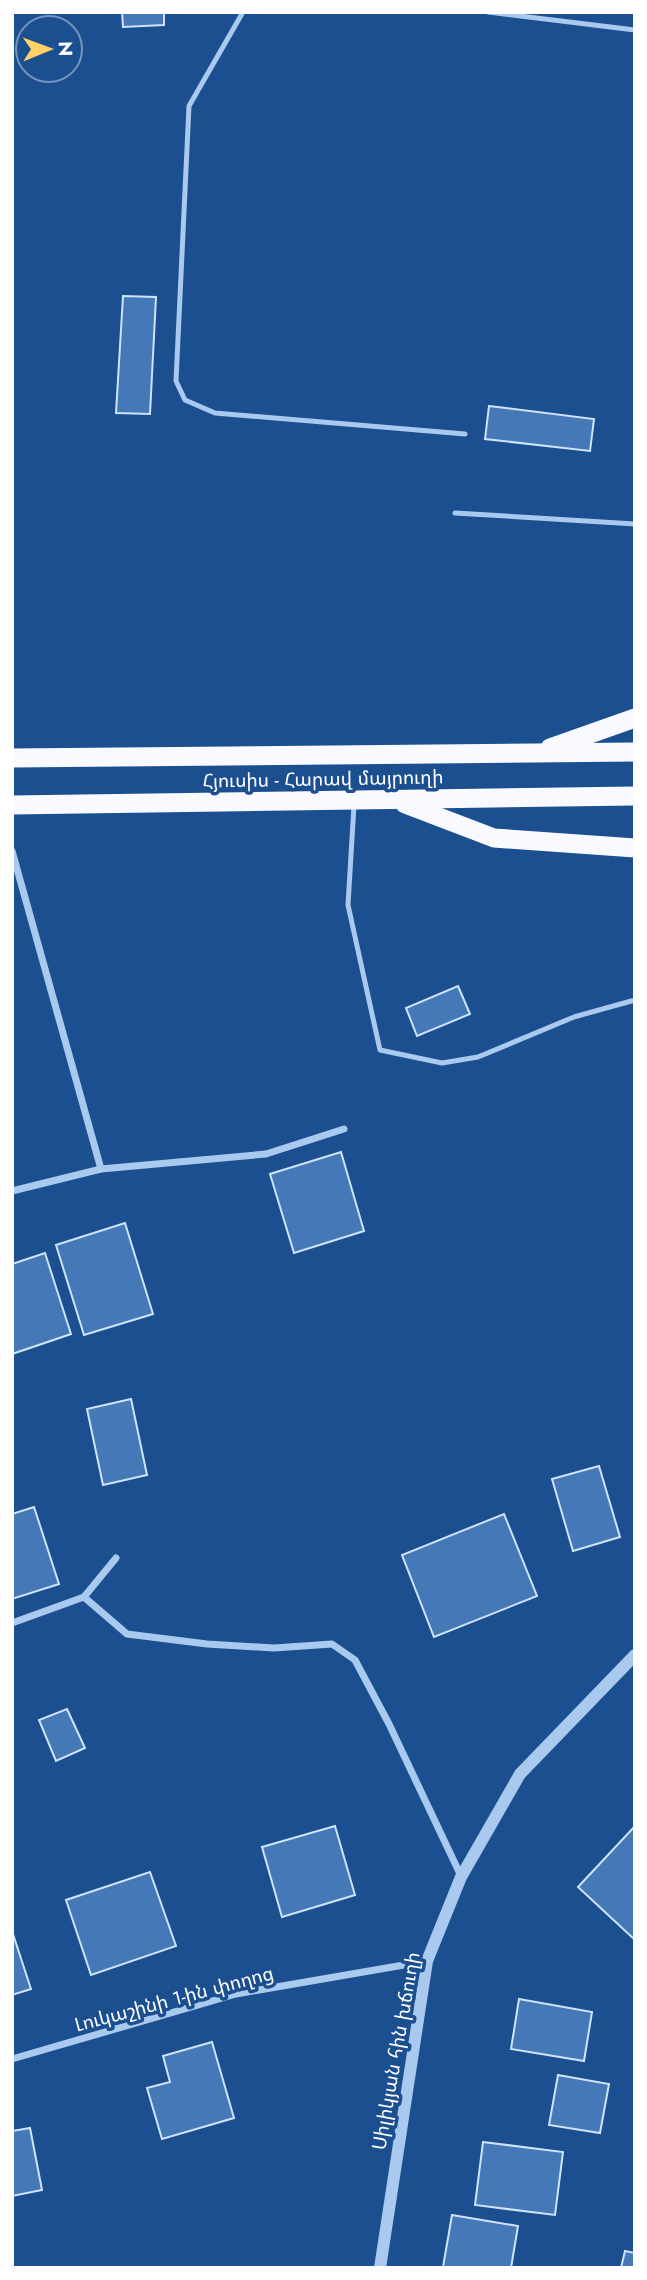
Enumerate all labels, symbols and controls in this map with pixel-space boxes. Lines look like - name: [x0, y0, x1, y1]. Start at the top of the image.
- north arrow: [14, 14, 84, 84]
- text: N: [52, 41, 79, 56]
- street label: Հյուսիս - Հարավ մայրուղի: [202, 763, 444, 795]
- street label: Սիլիկյան հին խճուղի: [365, 1950, 427, 2152]
- street label: Լուկաշինի 1-ին փողոց: [71, 1959, 277, 2039]

